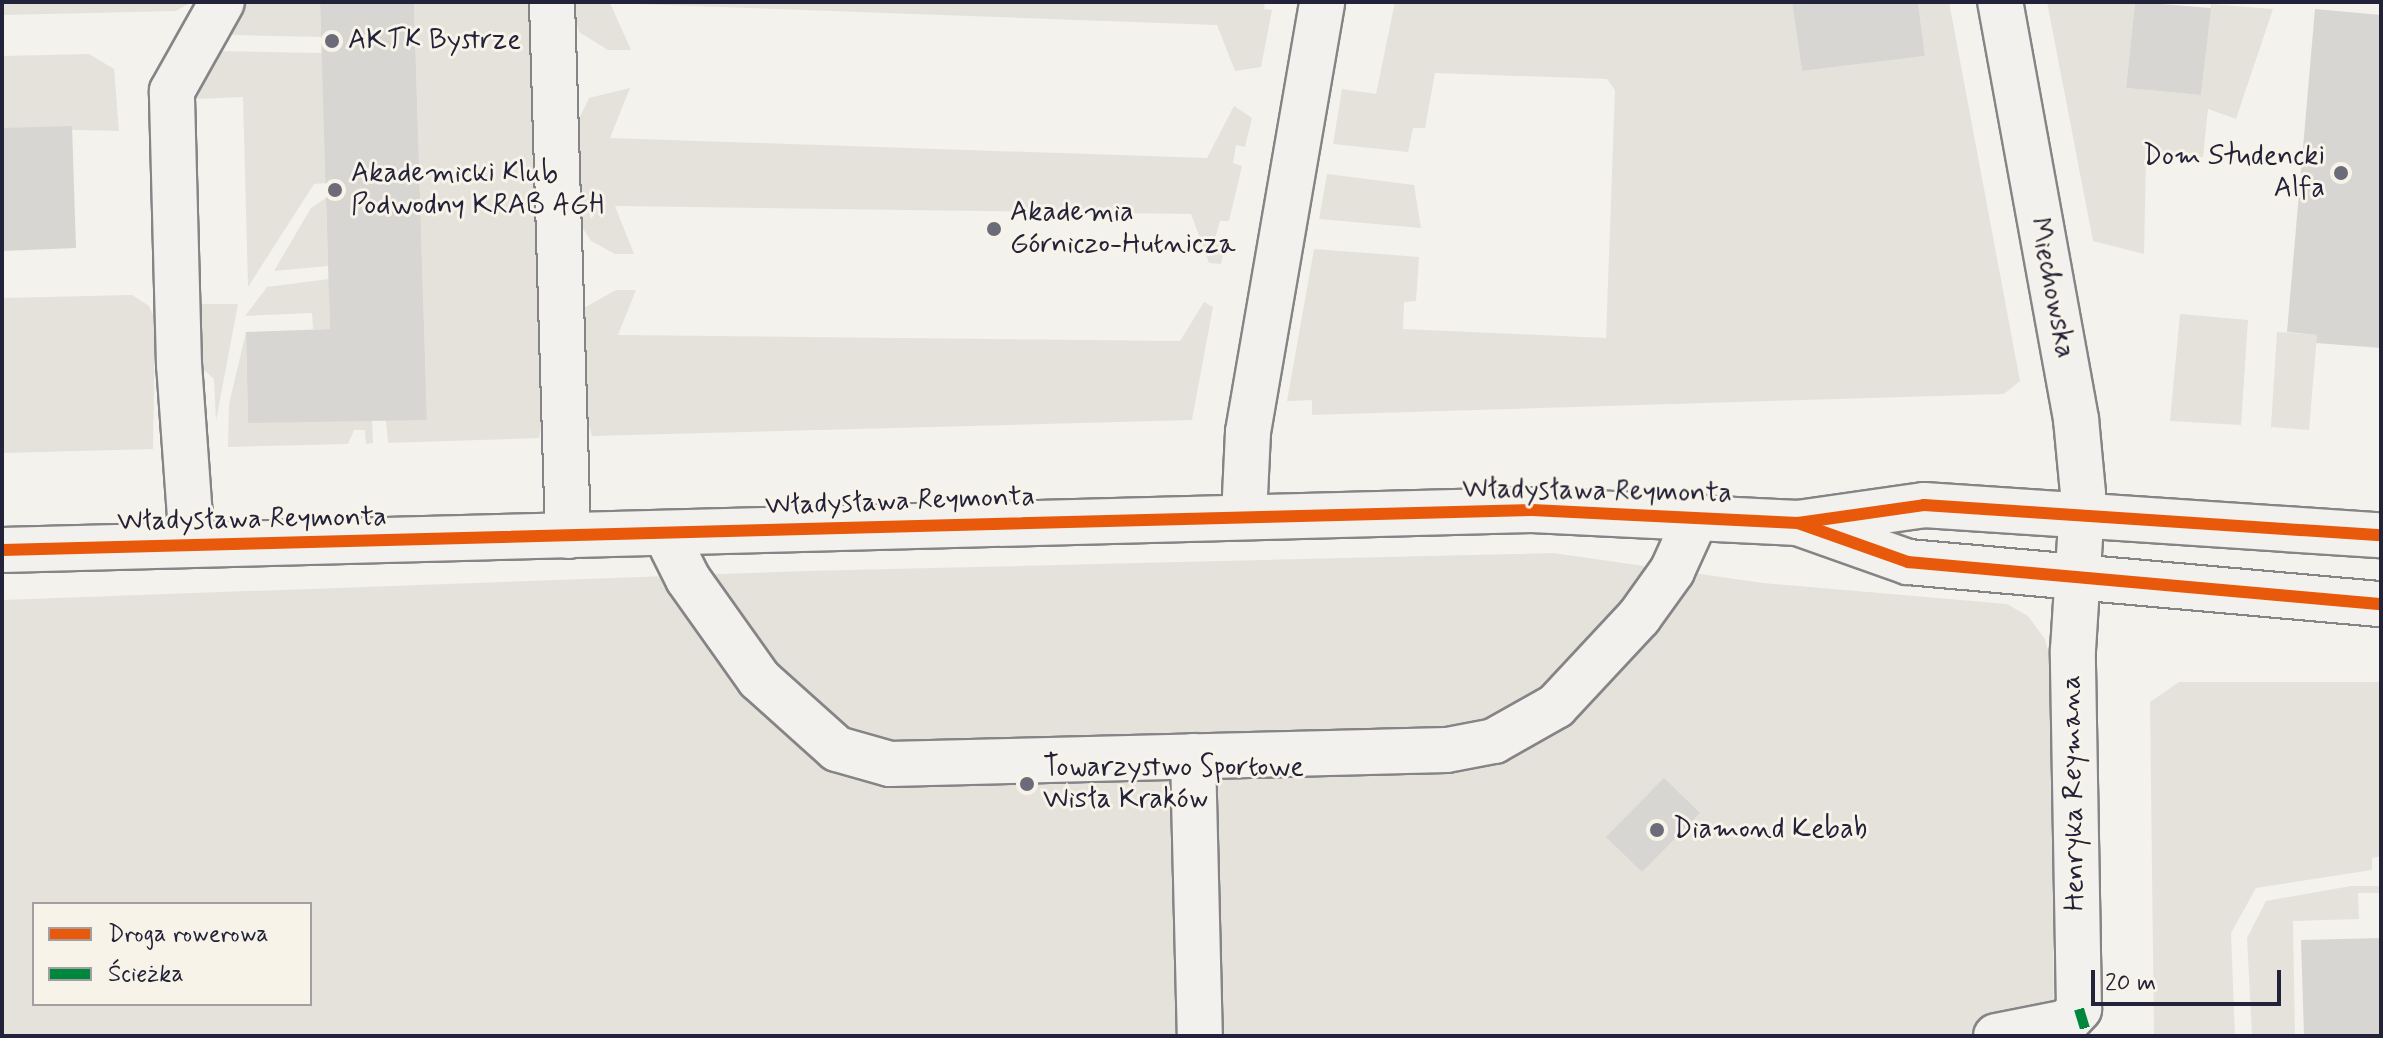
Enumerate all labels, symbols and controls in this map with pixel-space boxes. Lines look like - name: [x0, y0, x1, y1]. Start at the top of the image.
- place label: AKTK Bystrze: [348, 24, 521, 58]
- marker: AKTK Bystrze: [323, 32, 341, 50]
- place label: Dom Studencki Alfa: [2143, 140, 2325, 206]
- place label: Akademicki Klub Podwodny KRAB AGH: [351, 157, 604, 223]
- marker: Dom Studencki Alfa: [2332, 164, 2350, 182]
- marker: Akademicki Klub Podwodny KRAB AGH: [326, 181, 344, 199]
- place label: Akademia Górniczo-Hutnicza: [1010, 196, 1235, 262]
- street label: Miechowska: [2021, 215, 2081, 361]
- marker: Akademia Górniczo-Hutnicza: [985, 220, 1003, 238]
- street label: Władysława Reymonta: [1457, 473, 1737, 511]
- street label: Władysława Reymonta: [760, 480, 1040, 524]
- street label: Władysława Reymonta: [112, 501, 392, 539]
- street label: Henryka Reymana: [2055, 677, 2093, 909]
- place label: Towarzystwo Sportowe Wisła Kraków: [1043, 751, 1310, 817]
- marker: Towarzystwo Sportowe Wisła Kraków: [1018, 775, 1036, 793]
- place label: Diamond Kebab: [1673, 813, 1871, 847]
- marker: Diamond Kebab: [1648, 821, 1666, 839]
- legend: [32, 902, 312, 1006]
- text: Droga rowerowa: [108, 919, 269, 950]
- scale bar: [2095, 954, 2285, 1004]
- text: Ścieżka: [108, 959, 184, 990]
- text: 20 m: [2105, 968, 2156, 999]

